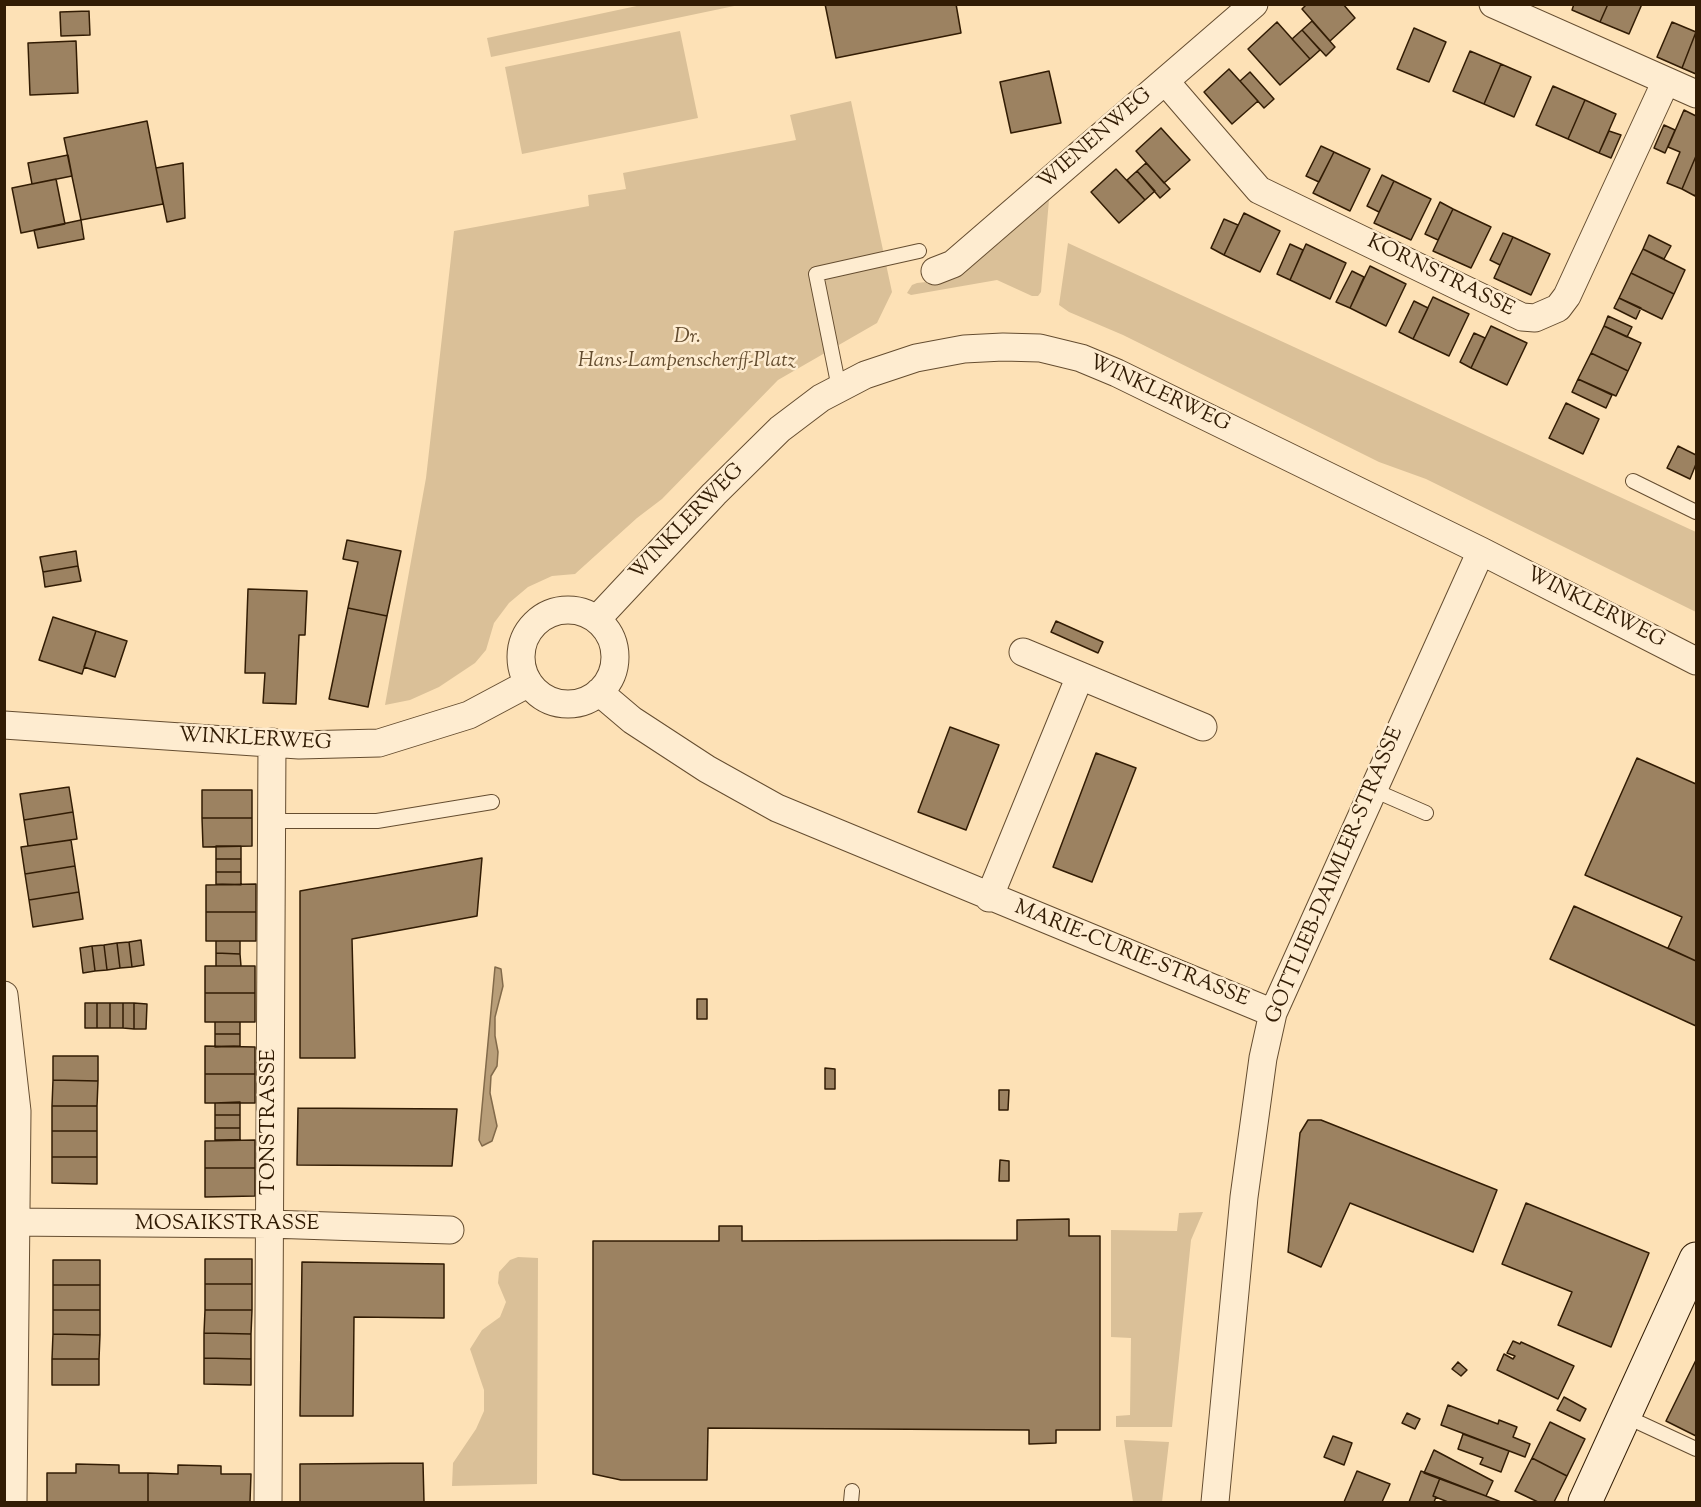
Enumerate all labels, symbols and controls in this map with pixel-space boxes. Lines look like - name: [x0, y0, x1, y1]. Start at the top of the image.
- street label: WIENENWEG: [1034, 84, 1158, 196]
- street label: KORNSTRASSE: [1362, 230, 1518, 324]
- park label: Dr. Hans-Lampenscherff-Platz: [578, 325, 796, 375]
- street label: WINKLERWEG: [1084, 351, 1234, 439]
- street label: WINKLERWEG: [626, 459, 750, 587]
- street label: WINKLERWEG: [1521, 563, 1669, 655]
- street label: WINKLERWEG: [178, 724, 332, 758]
- street label: GOTTLIEB-DAIMLER-STRASSE: [1262, 724, 1410, 1028]
- street label: MARIE-CURIE-STRASSE: [1010, 896, 1252, 1014]
- street label: TONSTRASSE: [257, 1049, 283, 1195]
- street label: MOSAIKSTRASSE: [135, 1212, 319, 1238]

